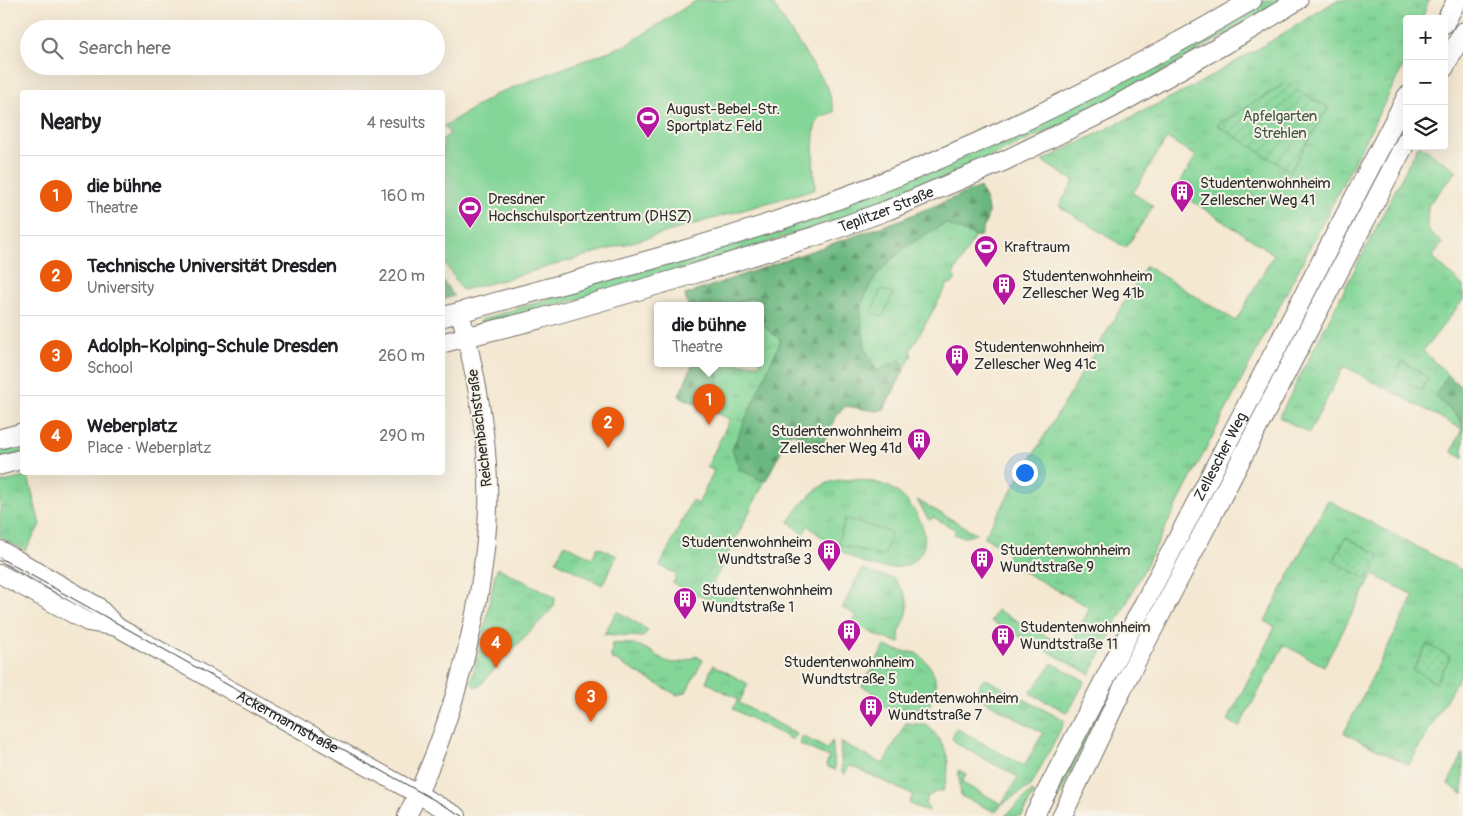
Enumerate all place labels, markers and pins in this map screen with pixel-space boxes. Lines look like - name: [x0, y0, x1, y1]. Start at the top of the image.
- place label: August-Bebel-Str. Sportplatz Feld: [666, 100, 780, 136]
- sports icon: August-Bebel-Str. Sportplatz Feld: [635, 105, 661, 139]
- place label: Studentenwohnheim Zellescher Weg 41: [1200, 174, 1331, 210]
- building icon: Studentenwohnheim Zellescher Weg 41: [1169, 179, 1195, 213]
- place label: Dresdner Hochschulsportzentrum (DHSZ): [488, 190, 692, 226]
- sports icon: Dresdner Hochschulsportzentrum (DHSZ): [457, 195, 483, 229]
- sports icon: Kraftraum: [973, 234, 999, 268]
- place label: Kraftraum: [1004, 238, 1070, 257]
- place label: Studentenwohnheim Zellescher Weg 41b: [1022, 267, 1153, 303]
- building icon: Studentenwohnheim Zellescher Weg 41b: [991, 272, 1017, 306]
- place label: Studentenwohnheim Zellescher Weg 41c: [974, 338, 1105, 374]
- building icon: Studentenwohnheim Zellescher Weg 41c: [944, 343, 970, 377]
- pin: 1: [693, 384, 725, 425]
- pin: 2: [592, 407, 624, 448]
- place label: Studentenwohnheim Zellescher Weg 41d: [771, 422, 902, 458]
- building icon: Studentenwohnheim Zellescher Weg 41d: [906, 427, 932, 461]
- place label: Studentenwohnheim Wundtstraße 3: [681, 533, 812, 569]
- building icon: Studentenwohnheim Wundtstraße 3: [816, 538, 842, 572]
- place label: Studentenwohnheim Wundtstraße 9: [1000, 541, 1131, 577]
- building icon: Studentenwohnheim Wundtstraße 9: [969, 546, 995, 580]
- place label: Studentenwohnheim Wundtstraße 1: [702, 581, 833, 617]
- building icon: Studentenwohnheim Wundtstraße 1: [672, 586, 698, 620]
- building icon: Studentenwohnheim Wundtstraße 5: [836, 618, 862, 652]
- place label: Studentenwohnheim Wundtstraße 11: [1020, 618, 1151, 654]
- building icon: Studentenwohnheim Wundtstraße 11: [990, 623, 1016, 657]
- pin: 4: [480, 627, 512, 668]
- place label: Studentenwohnheim Wundtstraße 5: [784, 653, 914, 689]
- pin: 3: [575, 681, 607, 722]
- place label: Studentenwohnheim Wundtstraße 7: [888, 689, 1019, 725]
- building icon: Studentenwohnheim Wundtstraße 7: [858, 694, 884, 728]

